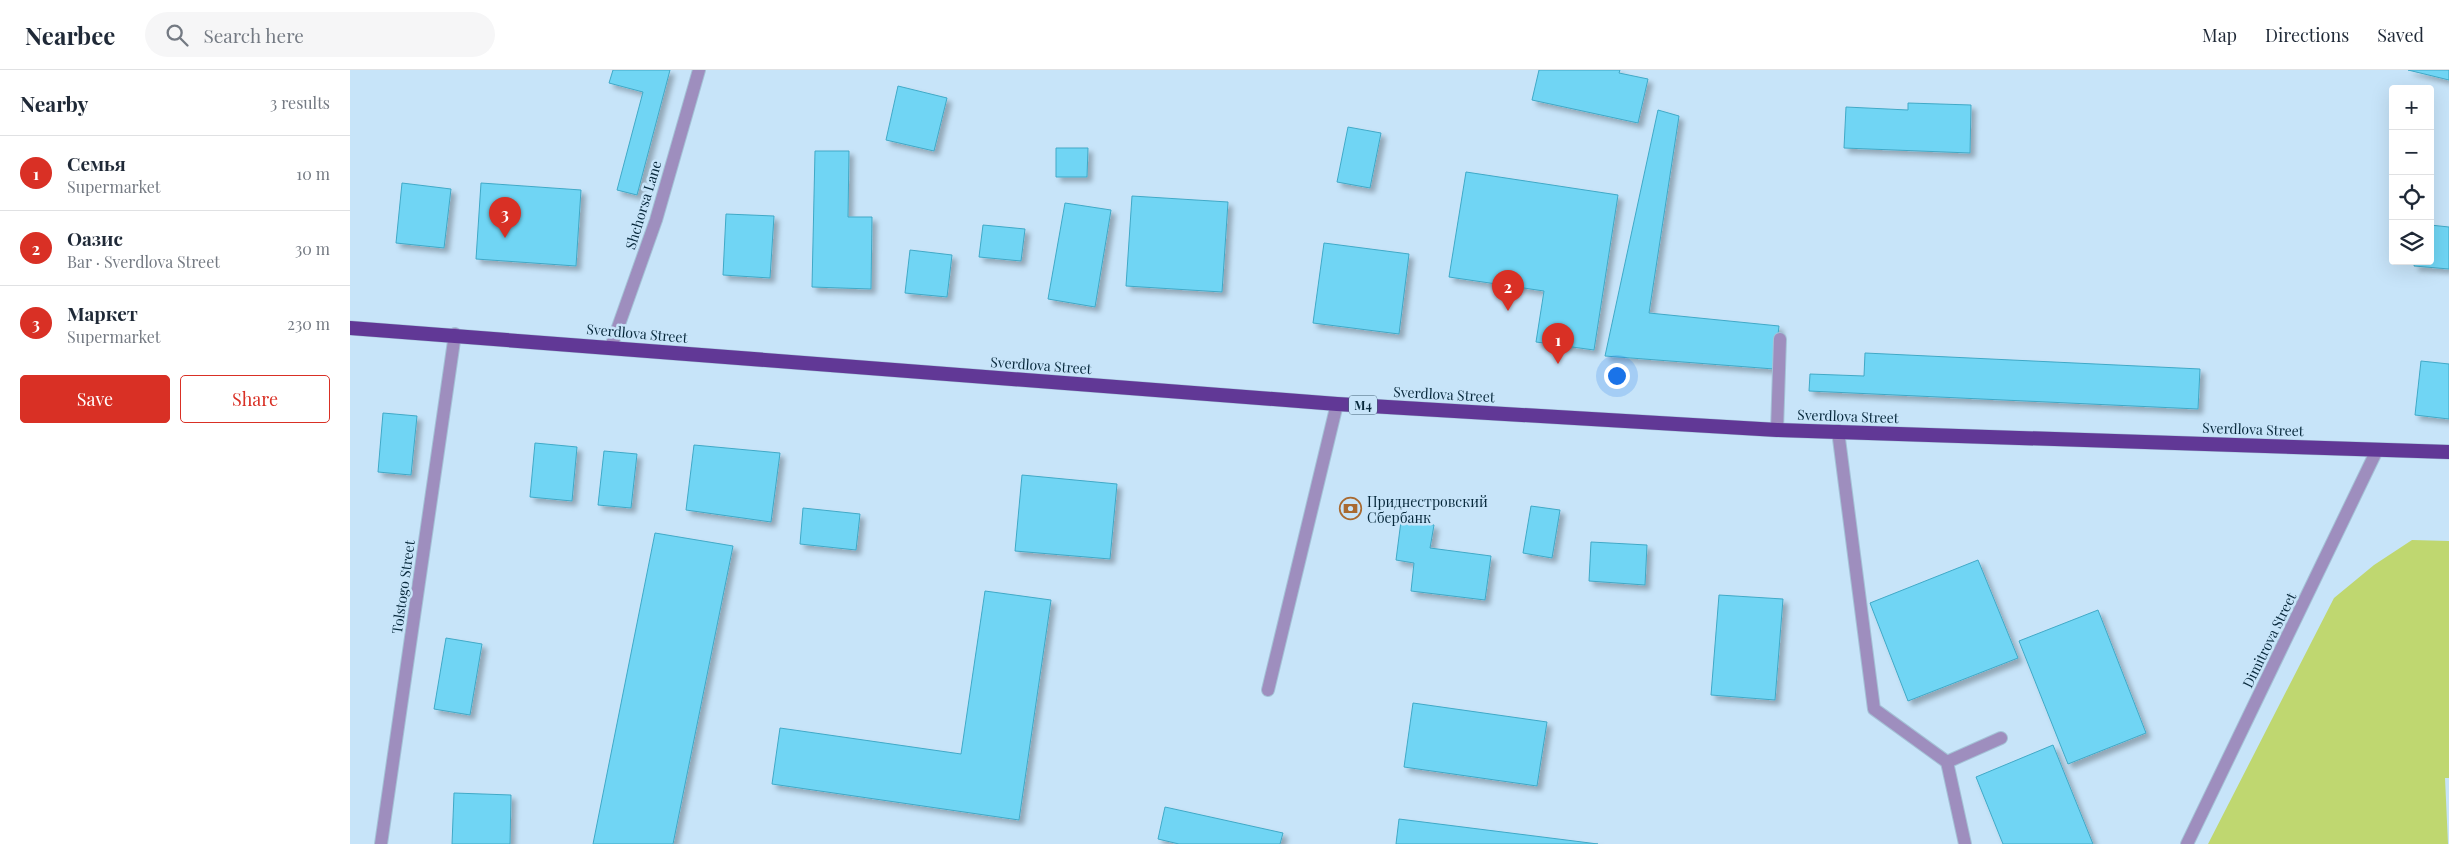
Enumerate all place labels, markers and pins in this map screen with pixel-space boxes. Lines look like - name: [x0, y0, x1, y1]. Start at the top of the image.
- pin: 3: [489, 197, 521, 238]
- pin: 2: [1492, 270, 1524, 311]
- pin: 1: [1542, 323, 1574, 364]
- place label: Приднестровский Сбербанк: [1367, 492, 1488, 527]
- bank icon: Приднестровский Сбербанк: [1339, 497, 1363, 521]

